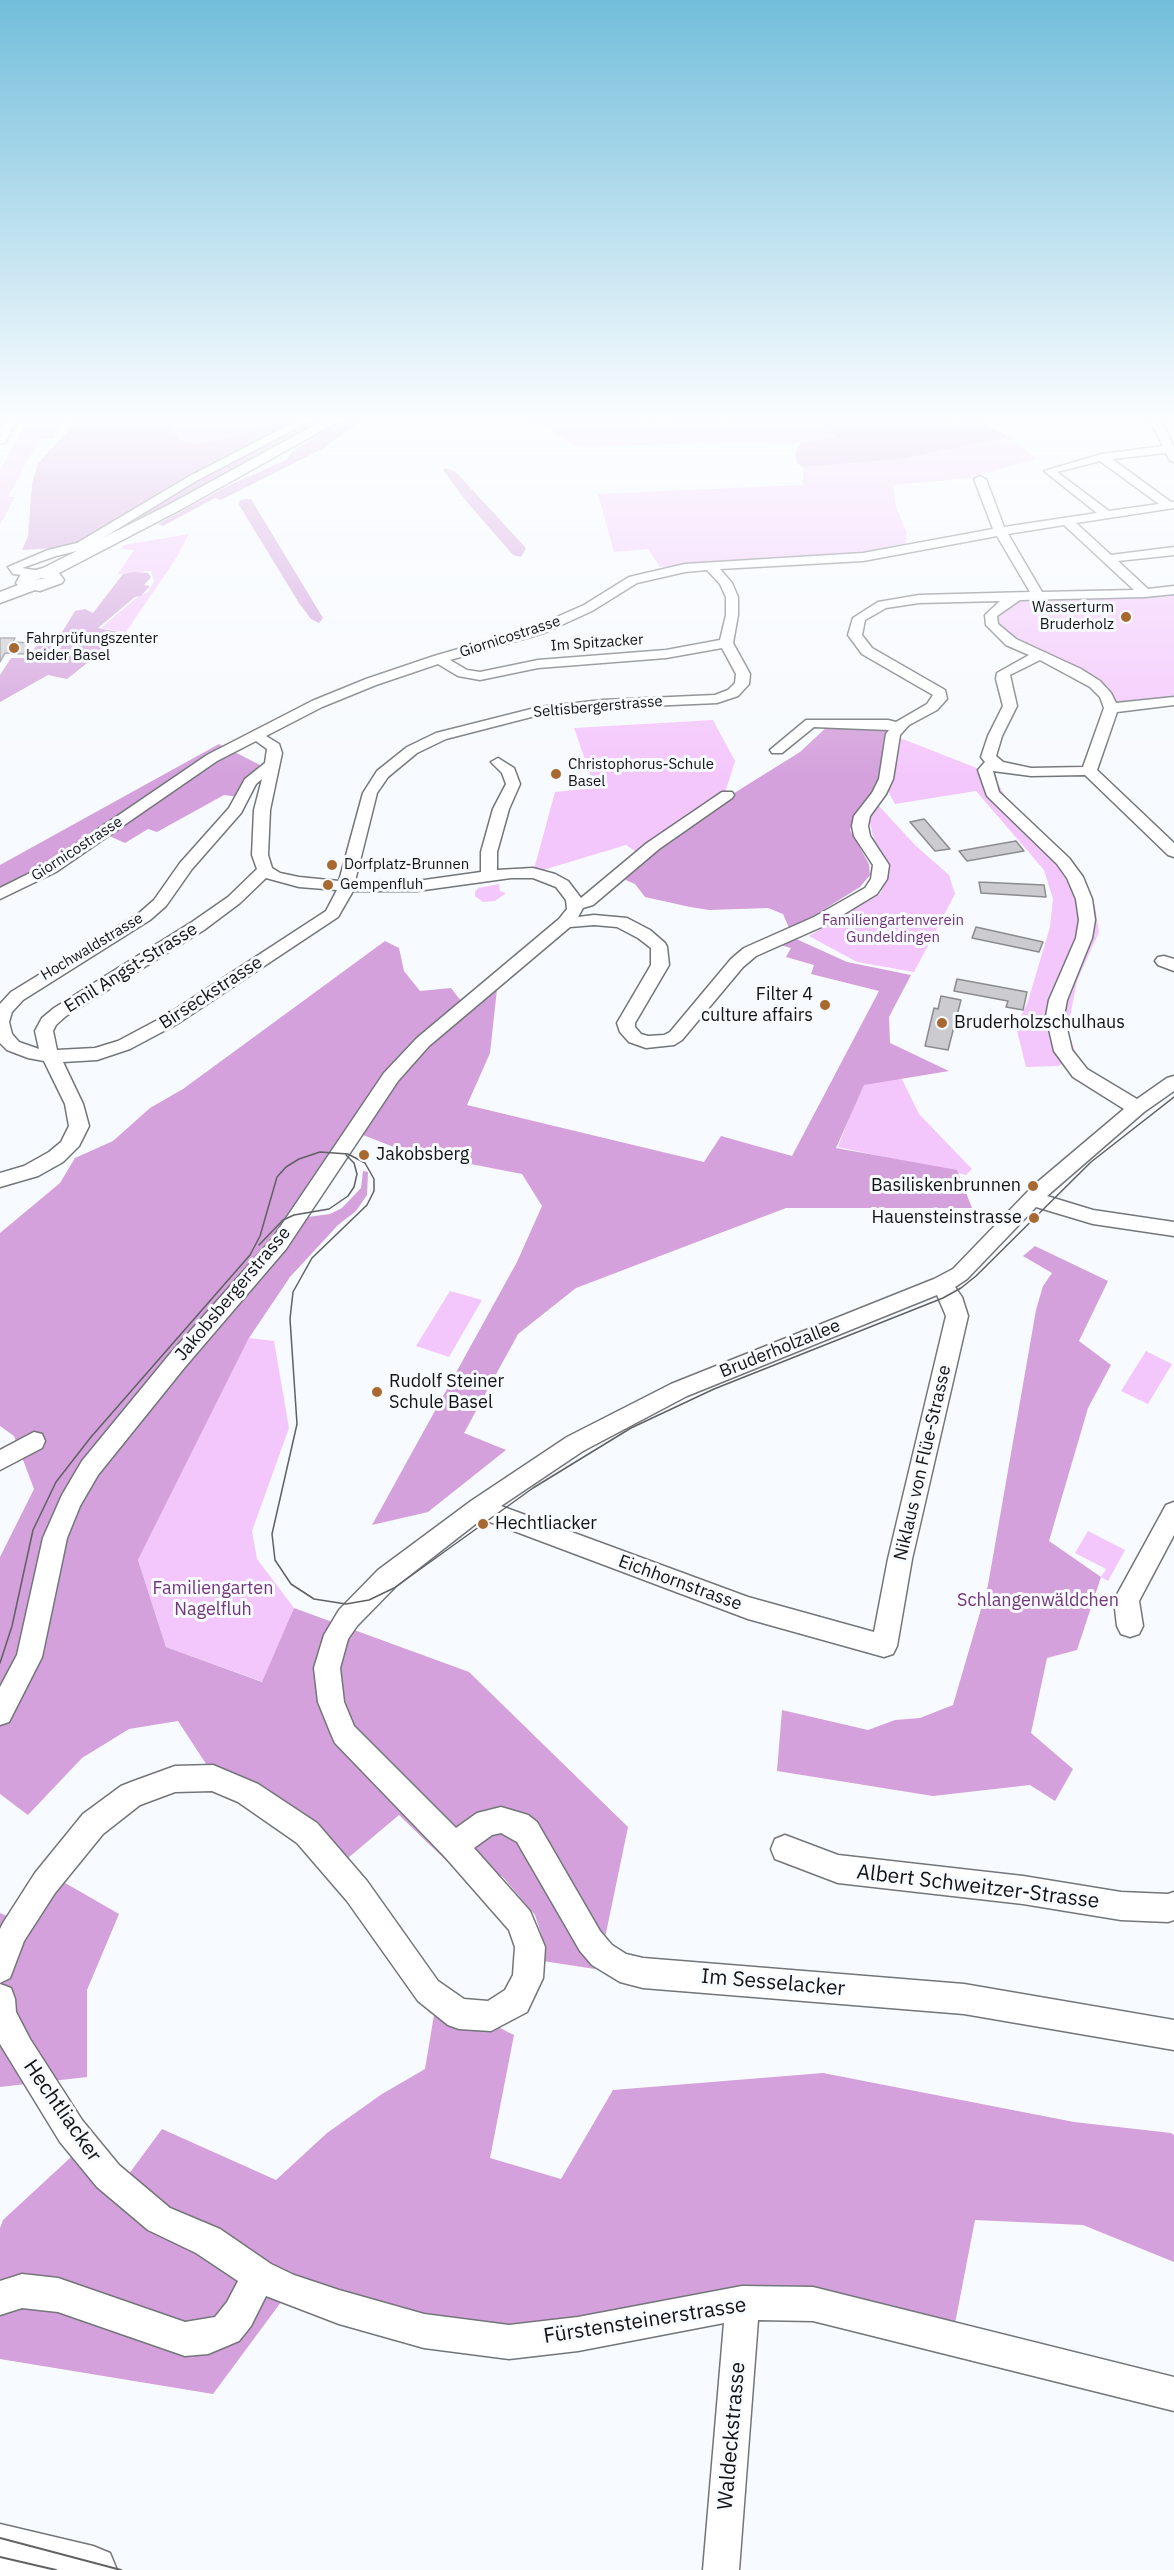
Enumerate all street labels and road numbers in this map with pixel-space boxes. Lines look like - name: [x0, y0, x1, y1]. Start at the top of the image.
- street label: Giornicostrasse: [457, 612, 563, 662]
- street label: Im Spitzacker: [550, 631, 644, 655]
- street label: Seltisbergerstrasse: [533, 692, 663, 722]
- street label: Giornicostrasse: [28, 813, 126, 885]
- street label: Hochwaldstrasse: [38, 909, 146, 985]
- street label: Emil Angst-Strasse: [61, 918, 201, 1018]
- street label: Birseckstrasse: [156, 952, 266, 1034]
- street label: Jakobsbergerstrasse: [171, 1223, 295, 1365]
- street label: Bruderholzallee: [717, 1315, 843, 1383]
- street label: Niklaus von Flüe-Strasse: [890, 1363, 956, 1563]
- street label: Eichhornstrasse: [615, 1551, 745, 1615]
- street label: Albert Schweitzer-Strasse: [855, 1860, 1101, 1914]
- street label: Im Sesselacker: [700, 1964, 846, 2002]
- street label: Hechtliacker: [18, 2055, 106, 2167]
- street label: Fürstensteinerstrasse: [542, 2293, 748, 2349]
- street label: Waldeckstrasse: [713, 2361, 751, 2511]

